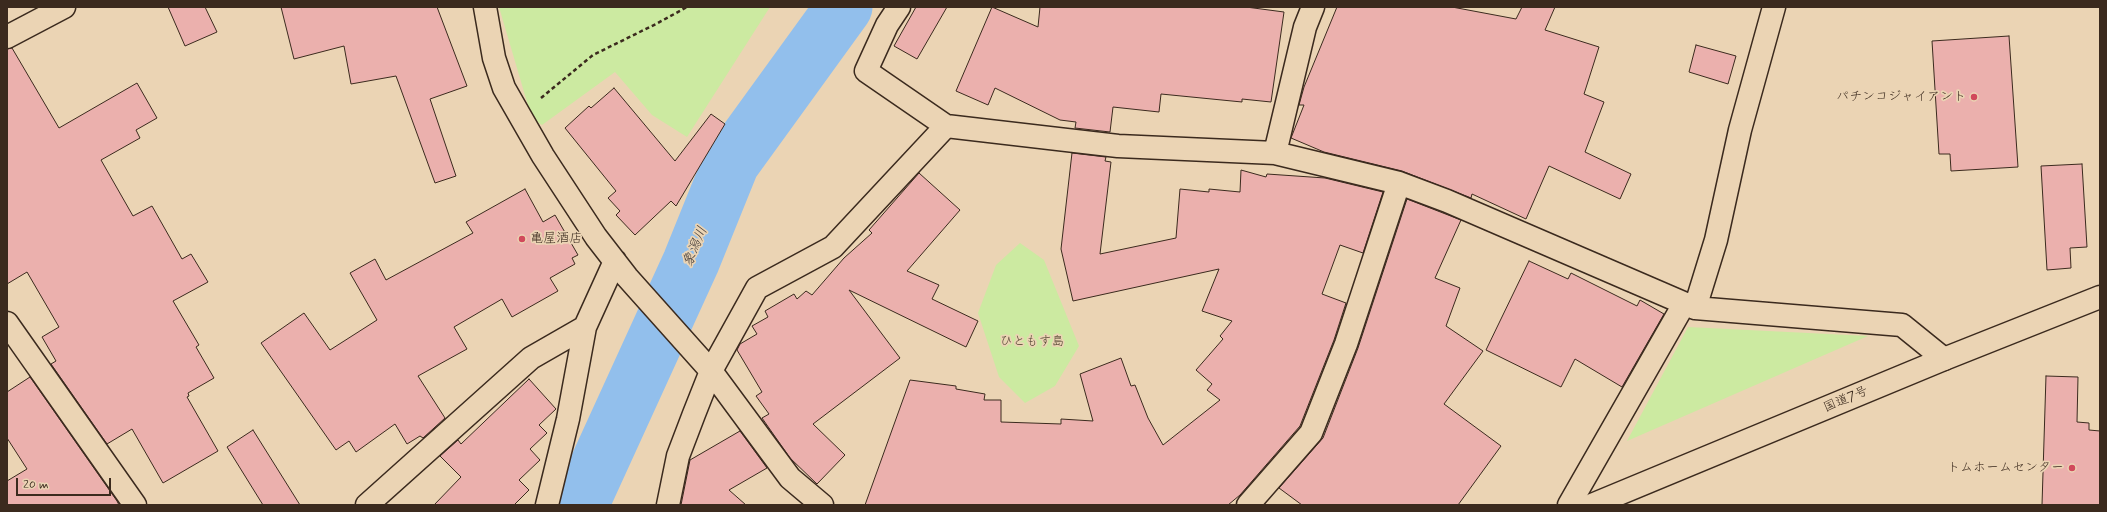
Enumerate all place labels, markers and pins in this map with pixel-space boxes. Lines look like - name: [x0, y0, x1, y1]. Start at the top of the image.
- place label: パチンコジャイアント: [1836, 89, 1966, 105]
- marker: パチンコジャイアント: [1969, 92, 1979, 102]
- place label: 亀屋酒店: [530, 231, 582, 247]
- marker: 亀屋酒店: [517, 234, 527, 244]
- place label: トムホームセンター: [1947, 460, 2064, 476]
- marker: トムホームセンター: [2067, 463, 2077, 473]

